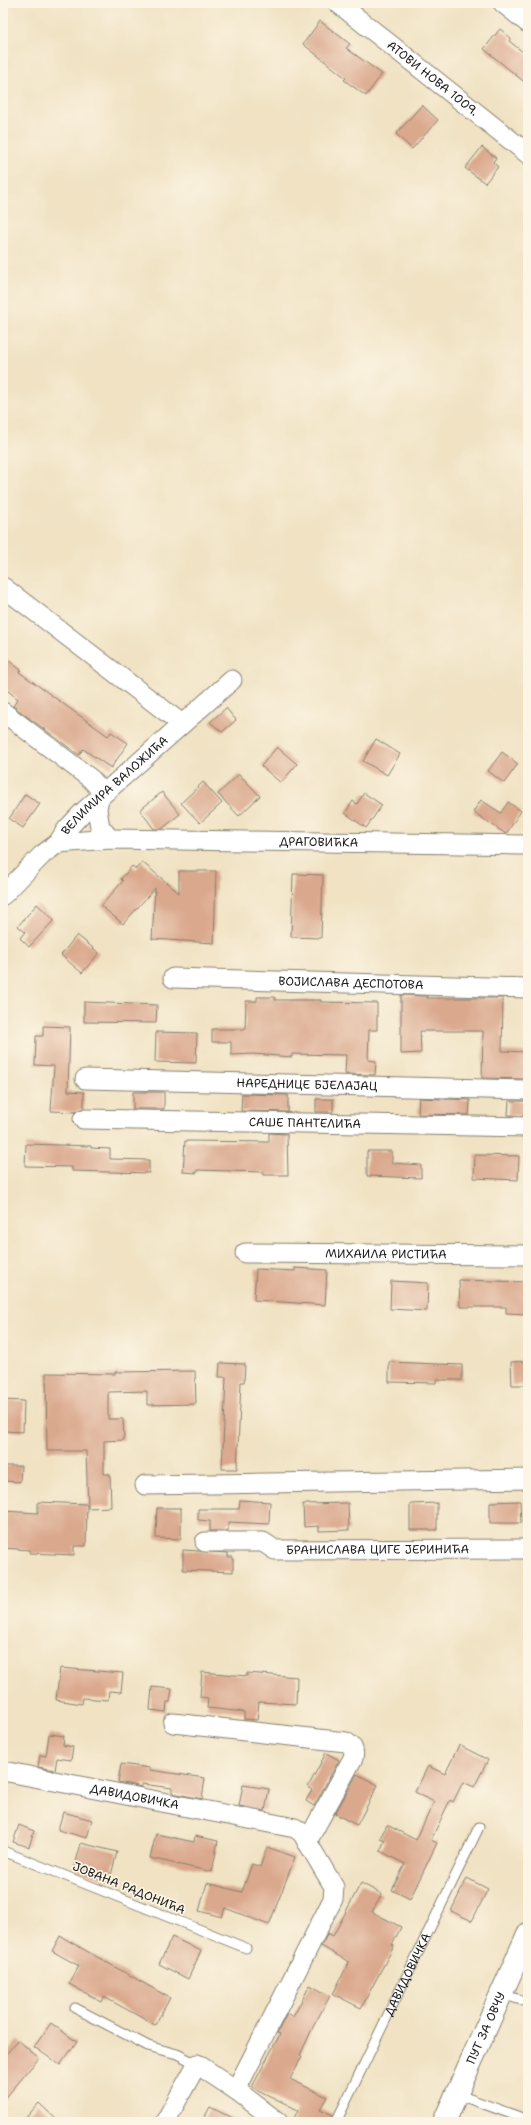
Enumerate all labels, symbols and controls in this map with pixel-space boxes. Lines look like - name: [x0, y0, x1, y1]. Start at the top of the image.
- street label: АТОВИ НОВА 1009.: [384, 37, 482, 119]
- street label: ВЕЛИМИРА ВАЛОЖИЋА: [57, 732, 172, 838]
- street label: ДРАГОВИЋКА: [279, 833, 359, 851]
- street label: ВОЈИСЛАВА ДЕСПОТОВА: [278, 973, 424, 993]
- street label: НАРЕДНИЦЕ БЈЕЛАЈАЦ: [236, 1075, 378, 1094]
- street label: САШЕ ПАНТЕЛИЋА: [249, 1114, 362, 1132]
- street label: МИХАИЛА РИСТИЋА: [325, 1246, 447, 1262]
- street label: БРАНИСЛАВА ЦИГЕ ЈЕРИНИЋА: [286, 1541, 470, 1558]
- street label: ДАВИДОВИЧКА: [89, 1780, 181, 1813]
- street label: ЈОВАНА РАДОНИЋА: [70, 1858, 188, 1918]
- street label: ДАВИДОВИЧКА: [381, 1930, 435, 2018]
- street label: ПУТ ЗА ОВЧУ: [463, 1989, 509, 2067]

